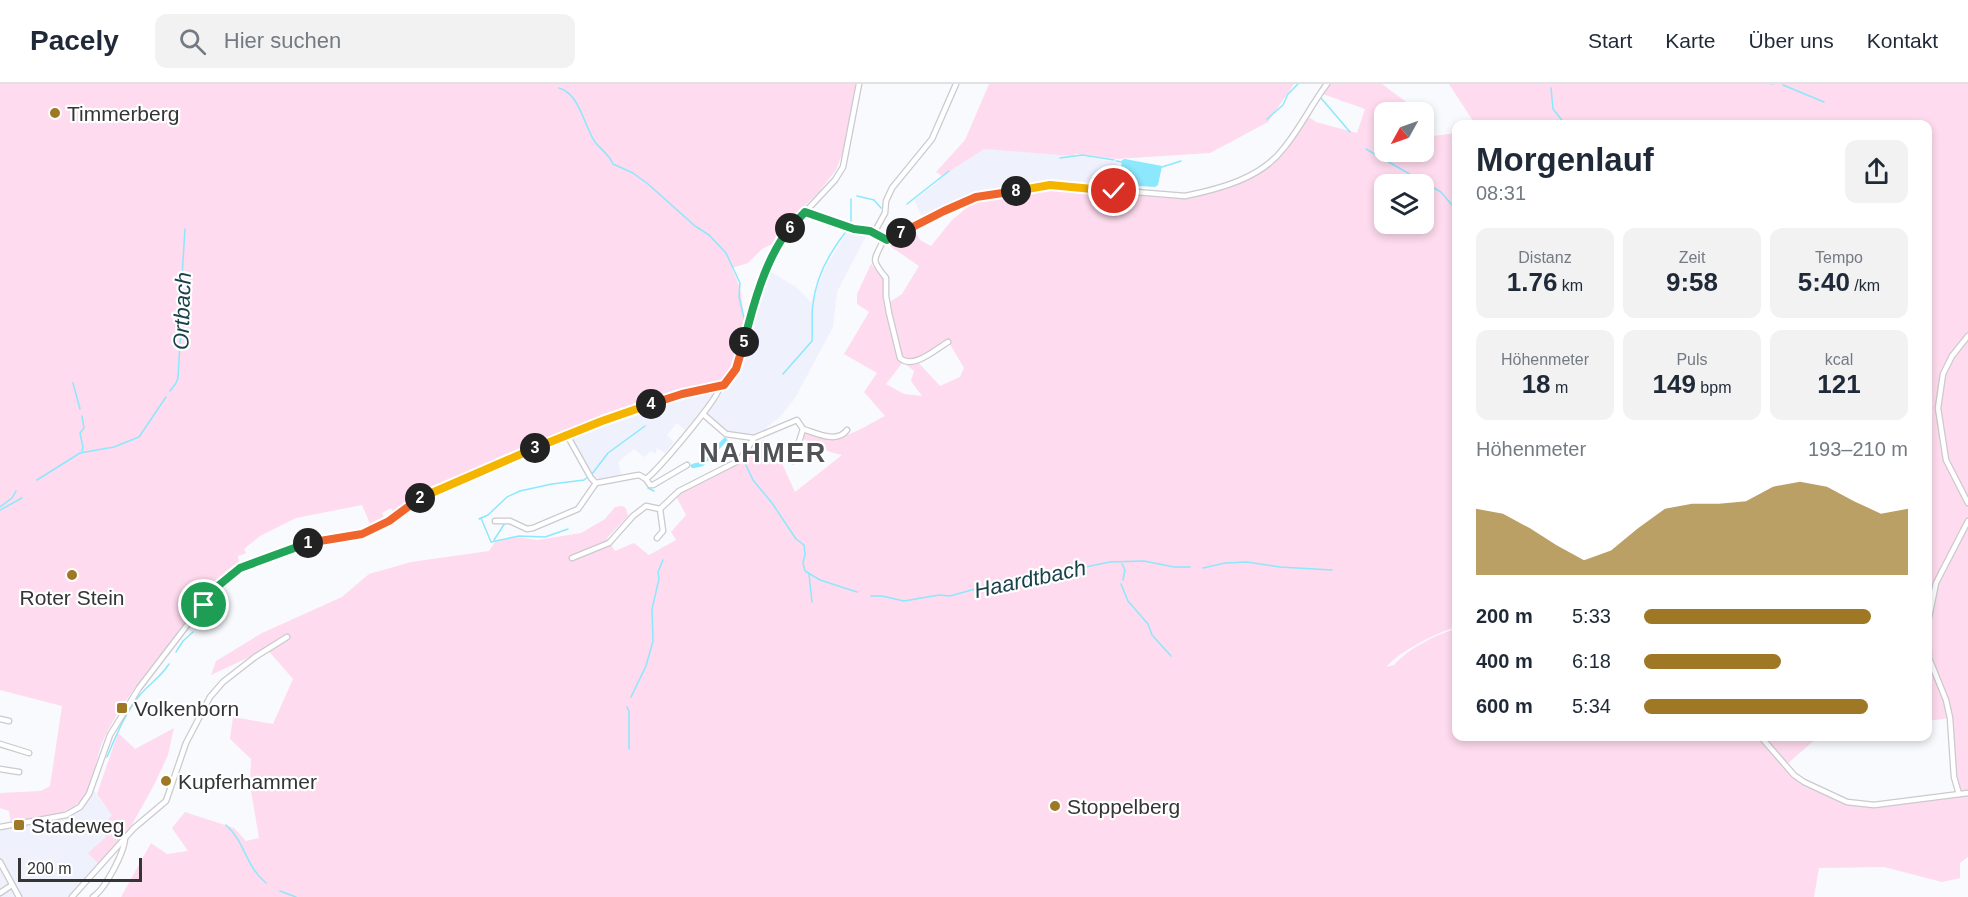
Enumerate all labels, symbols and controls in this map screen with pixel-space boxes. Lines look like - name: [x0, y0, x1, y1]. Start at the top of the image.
- search box: [155, 14, 575, 68]
- text: Pacely: [30, 25, 119, 56]
- icon: search: [176, 25, 209, 58]
- text: Hier suchen: [224, 28, 341, 53]
- text: Start: [1588, 29, 1632, 52]
- text: Karte: [1665, 29, 1716, 52]
- text: Über uns: [1749, 29, 1834, 52]
- text: Kontakt: [1867, 29, 1938, 52]
- place label: Timmerberg: [67, 102, 179, 125]
- north arrow: [1374, 102, 1434, 162]
- map controls: [1374, 102, 1434, 234]
- marker: Timmerberg: [48, 106, 62, 120]
- button: share: [1845, 140, 1908, 203]
- text: Morgenlauf: [1476, 141, 1654, 178]
- pin: [1088, 165, 1139, 216]
- icon: check: [1097, 174, 1130, 207]
- button: layers: [1374, 174, 1434, 234]
- pin: 8: [1001, 176, 1031, 206]
- text: 8: [1012, 182, 1020, 199]
- text: 08:31: [1476, 182, 1526, 204]
- pin: 6: [775, 213, 805, 243]
- pin: 7: [886, 218, 916, 248]
- text: 6: [786, 219, 794, 236]
- text: 7: [897, 224, 905, 241]
- text: Distanz: [1518, 249, 1572, 266]
- text: Zeit: [1679, 249, 1705, 266]
- text: Tempo: [1815, 249, 1863, 266]
- text: 1.76: [1507, 267, 1557, 297]
- text: 9:58: [1666, 267, 1718, 297]
- text: 5:40: [1798, 267, 1850, 297]
- water label: Ortbach: [168, 271, 196, 351]
- text: km: [1557, 277, 1583, 294]
- text: /km: [1850, 277, 1880, 294]
- pin: 5: [729, 327, 759, 357]
- text: 5: [740, 333, 748, 350]
- text: Höhenmeter: [1501, 351, 1589, 368]
- text: Puls: [1676, 351, 1708, 368]
- text: kcal: [1825, 351, 1853, 368]
- text: 18: [1522, 369, 1551, 399]
- text: 149: [1653, 369, 1696, 399]
- text: 121: [1817, 369, 1861, 399]
- text: m: [1551, 379, 1568, 396]
- text: bpm: [1696, 379, 1731, 396]
- pin: 4: [636, 389, 666, 419]
- text: 4: [647, 395, 655, 412]
- pin: 3: [520, 433, 550, 463]
- district label: NAHMER: [699, 438, 827, 468]
- text: Höhenmeter: [1476, 438, 1586, 460]
- text: 193–210 m: [1808, 438, 1908, 460]
- text: 3: [531, 439, 539, 456]
- pin: 2: [405, 483, 435, 513]
- text: 2: [416, 489, 424, 506]
- pin: 1: [293, 528, 323, 558]
- text: 1: [304, 534, 312, 551]
- water label: Haardtbach: [972, 555, 1088, 603]
- marker: Roter Stein: [65, 568, 79, 582]
- pin: [178, 579, 229, 630]
- place label: Roter Stein: [19, 586, 125, 609]
- icon: arrive: [187, 588, 220, 621]
- text: 200 m: [1476, 605, 1533, 627]
- text: 5:33: [1572, 605, 1611, 627]
- text: 400 m: [1476, 650, 1533, 672]
- text: 6:18: [1572, 650, 1611, 672]
- text: 600 m: [1476, 695, 1533, 717]
- text: 5:34: [1572, 695, 1611, 717]
- place label: Volkenborn: [134, 697, 239, 720]
- marker: Volkenborn: [115, 701, 129, 715]
- place label: Kupferhammer: [178, 770, 317, 793]
- marker: Kupferhammer: [159, 774, 173, 788]
- place label: Stoppelberg: [1067, 795, 1180, 818]
- marker: Stoppelberg: [1048, 799, 1062, 813]
- place label: Stadeweg: [31, 814, 124, 837]
- marker: Stadeweg: [12, 818, 26, 832]
- scale bar: [18, 855, 142, 882]
- text: 200 m: [27, 860, 71, 877]

